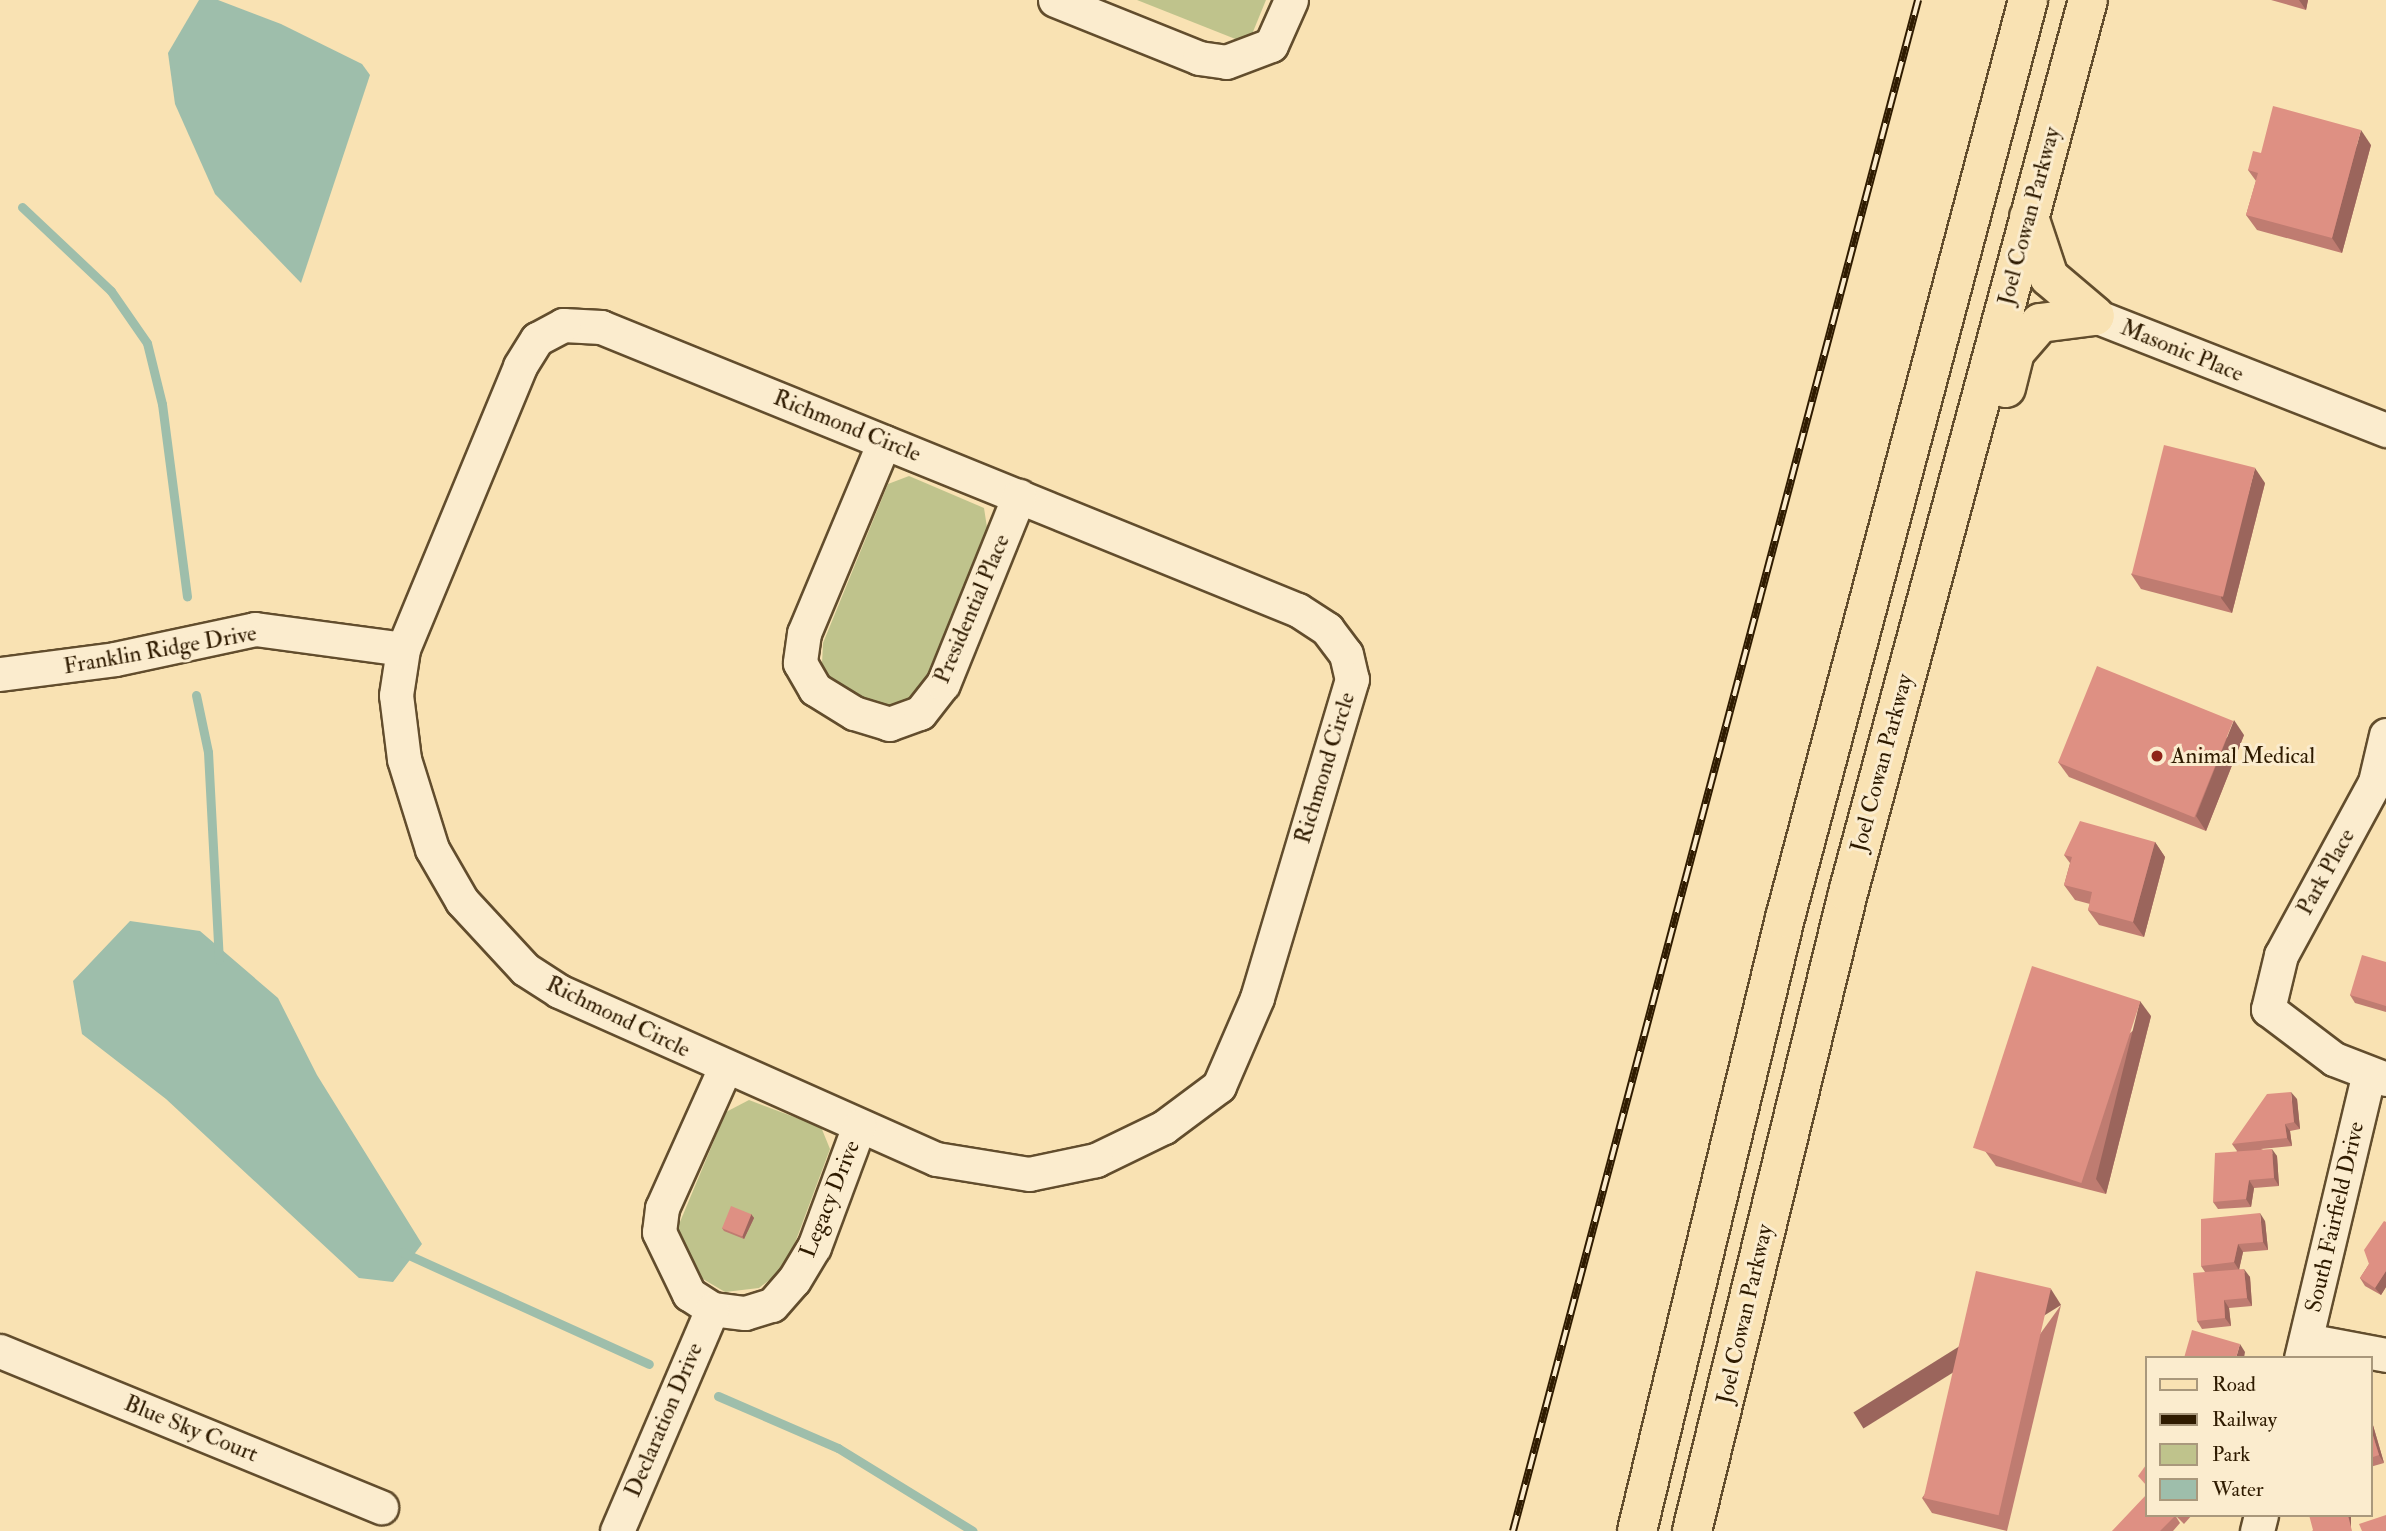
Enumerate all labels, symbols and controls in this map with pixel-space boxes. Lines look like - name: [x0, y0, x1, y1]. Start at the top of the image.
- street label: Joel Cowan Parkway: [1992, 124, 2066, 308]
- street label: Masonic Place: [2116, 314, 2248, 388]
- street label: Richmond Circle: [769, 384, 925, 468]
- street label: Presidential Place: [928, 530, 1016, 688]
- street label: Franklin Ridge Drive: [61, 619, 259, 681]
- street label: Joel Cowan Parkway: [1845, 671, 1919, 855]
- street label: Richmond Circle: [1289, 689, 1361, 847]
- place label: Animal Medical: [2171, 742, 2315, 770]
- marker: Animal Medical: [2149, 748, 2165, 764]
- street label: Park Place: [2291, 824, 2361, 920]
- street label: Richmond Circle: [542, 970, 694, 1064]
- street label: South Fairfield Drive: [2300, 1119, 2370, 1315]
- street label: Legacy Drive: [794, 1136, 866, 1262]
- street label: Joel Cowan Parkway: [1711, 1222, 1779, 1406]
- street label: Declaration Drive: [619, 1339, 709, 1501]
- legend: [2144, 1356, 2372, 1517]
- text: Road: [2212, 1371, 2256, 1398]
- street label: Blue Sky Court: [120, 1390, 262, 1468]
- text: Railway: [2212, 1406, 2277, 1433]
- text: Park: [2212, 1441, 2250, 1468]
- text: Water: [2212, 1476, 2264, 1503]

